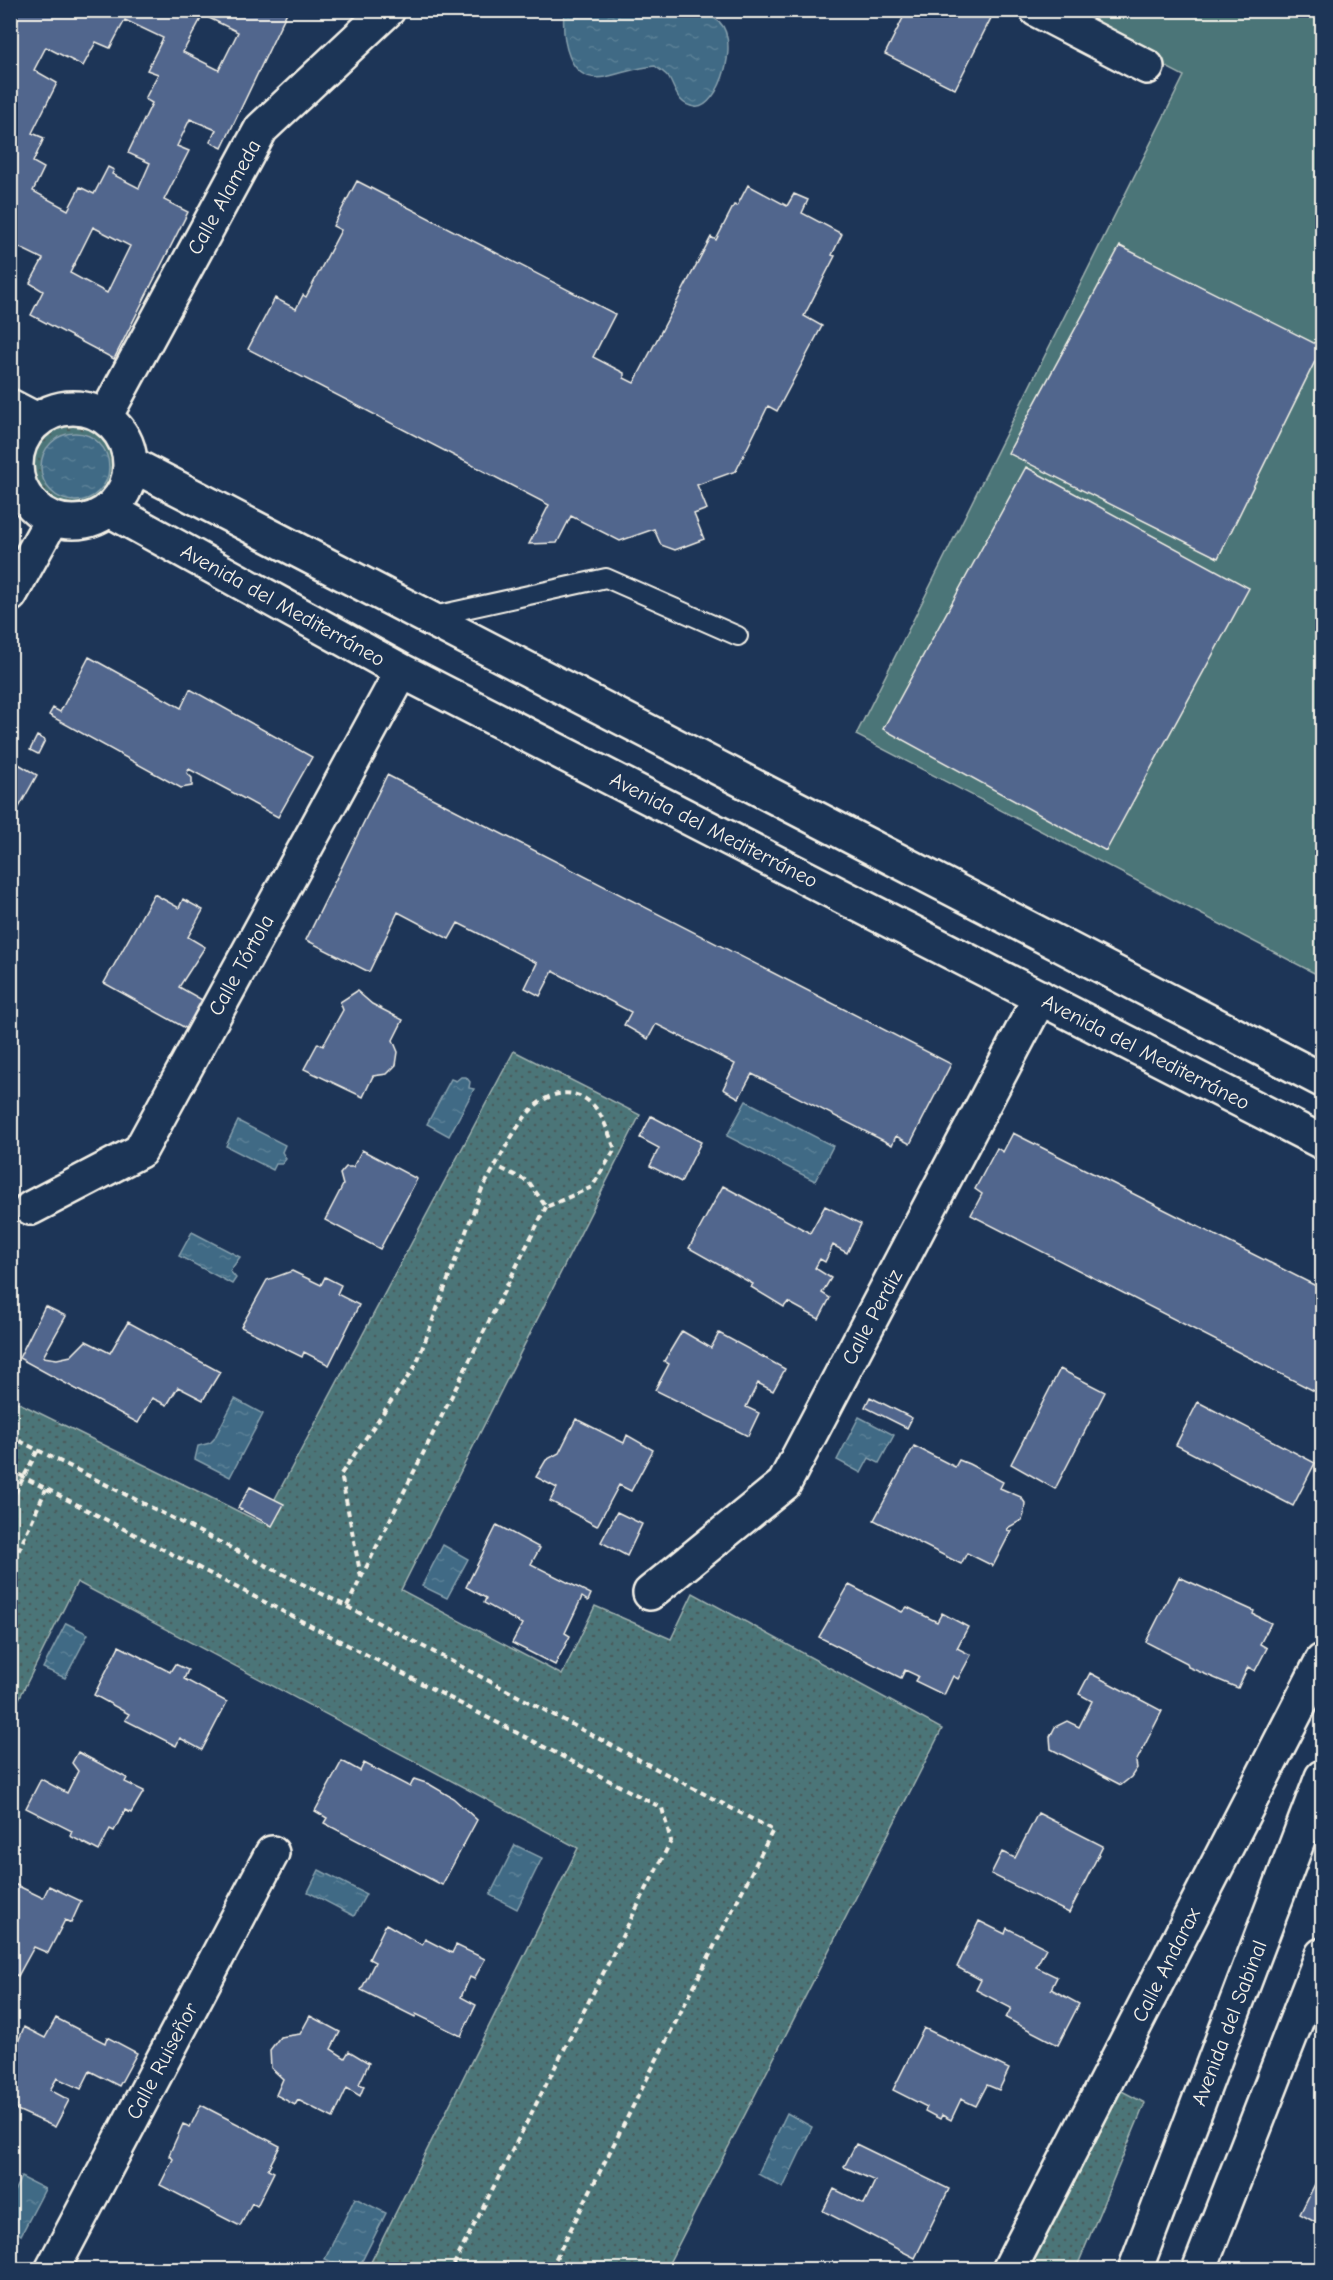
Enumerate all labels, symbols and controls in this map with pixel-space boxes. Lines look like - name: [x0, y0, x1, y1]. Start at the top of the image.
- street label: Calle Alameda: [182, 135, 266, 259]
- street label: Avenida del Mediterráneo: [177, 539, 389, 671]
- street label: Avenida del Mediterráneo: [606, 767, 822, 893]
- street label: Calle Tórtola: [203, 910, 279, 1020]
- street label: Avenida del Mediterráneo: [1038, 989, 1254, 1115]
- street label: Calle Perdiz: [837, 1265, 907, 1369]
- street label: Calle Andarax: [1127, 1904, 1205, 2026]
- street label: Avenida del Sabinal: [1186, 1937, 1272, 2109]
- street label: Calle Ruiseñor: [121, 1998, 203, 2123]

